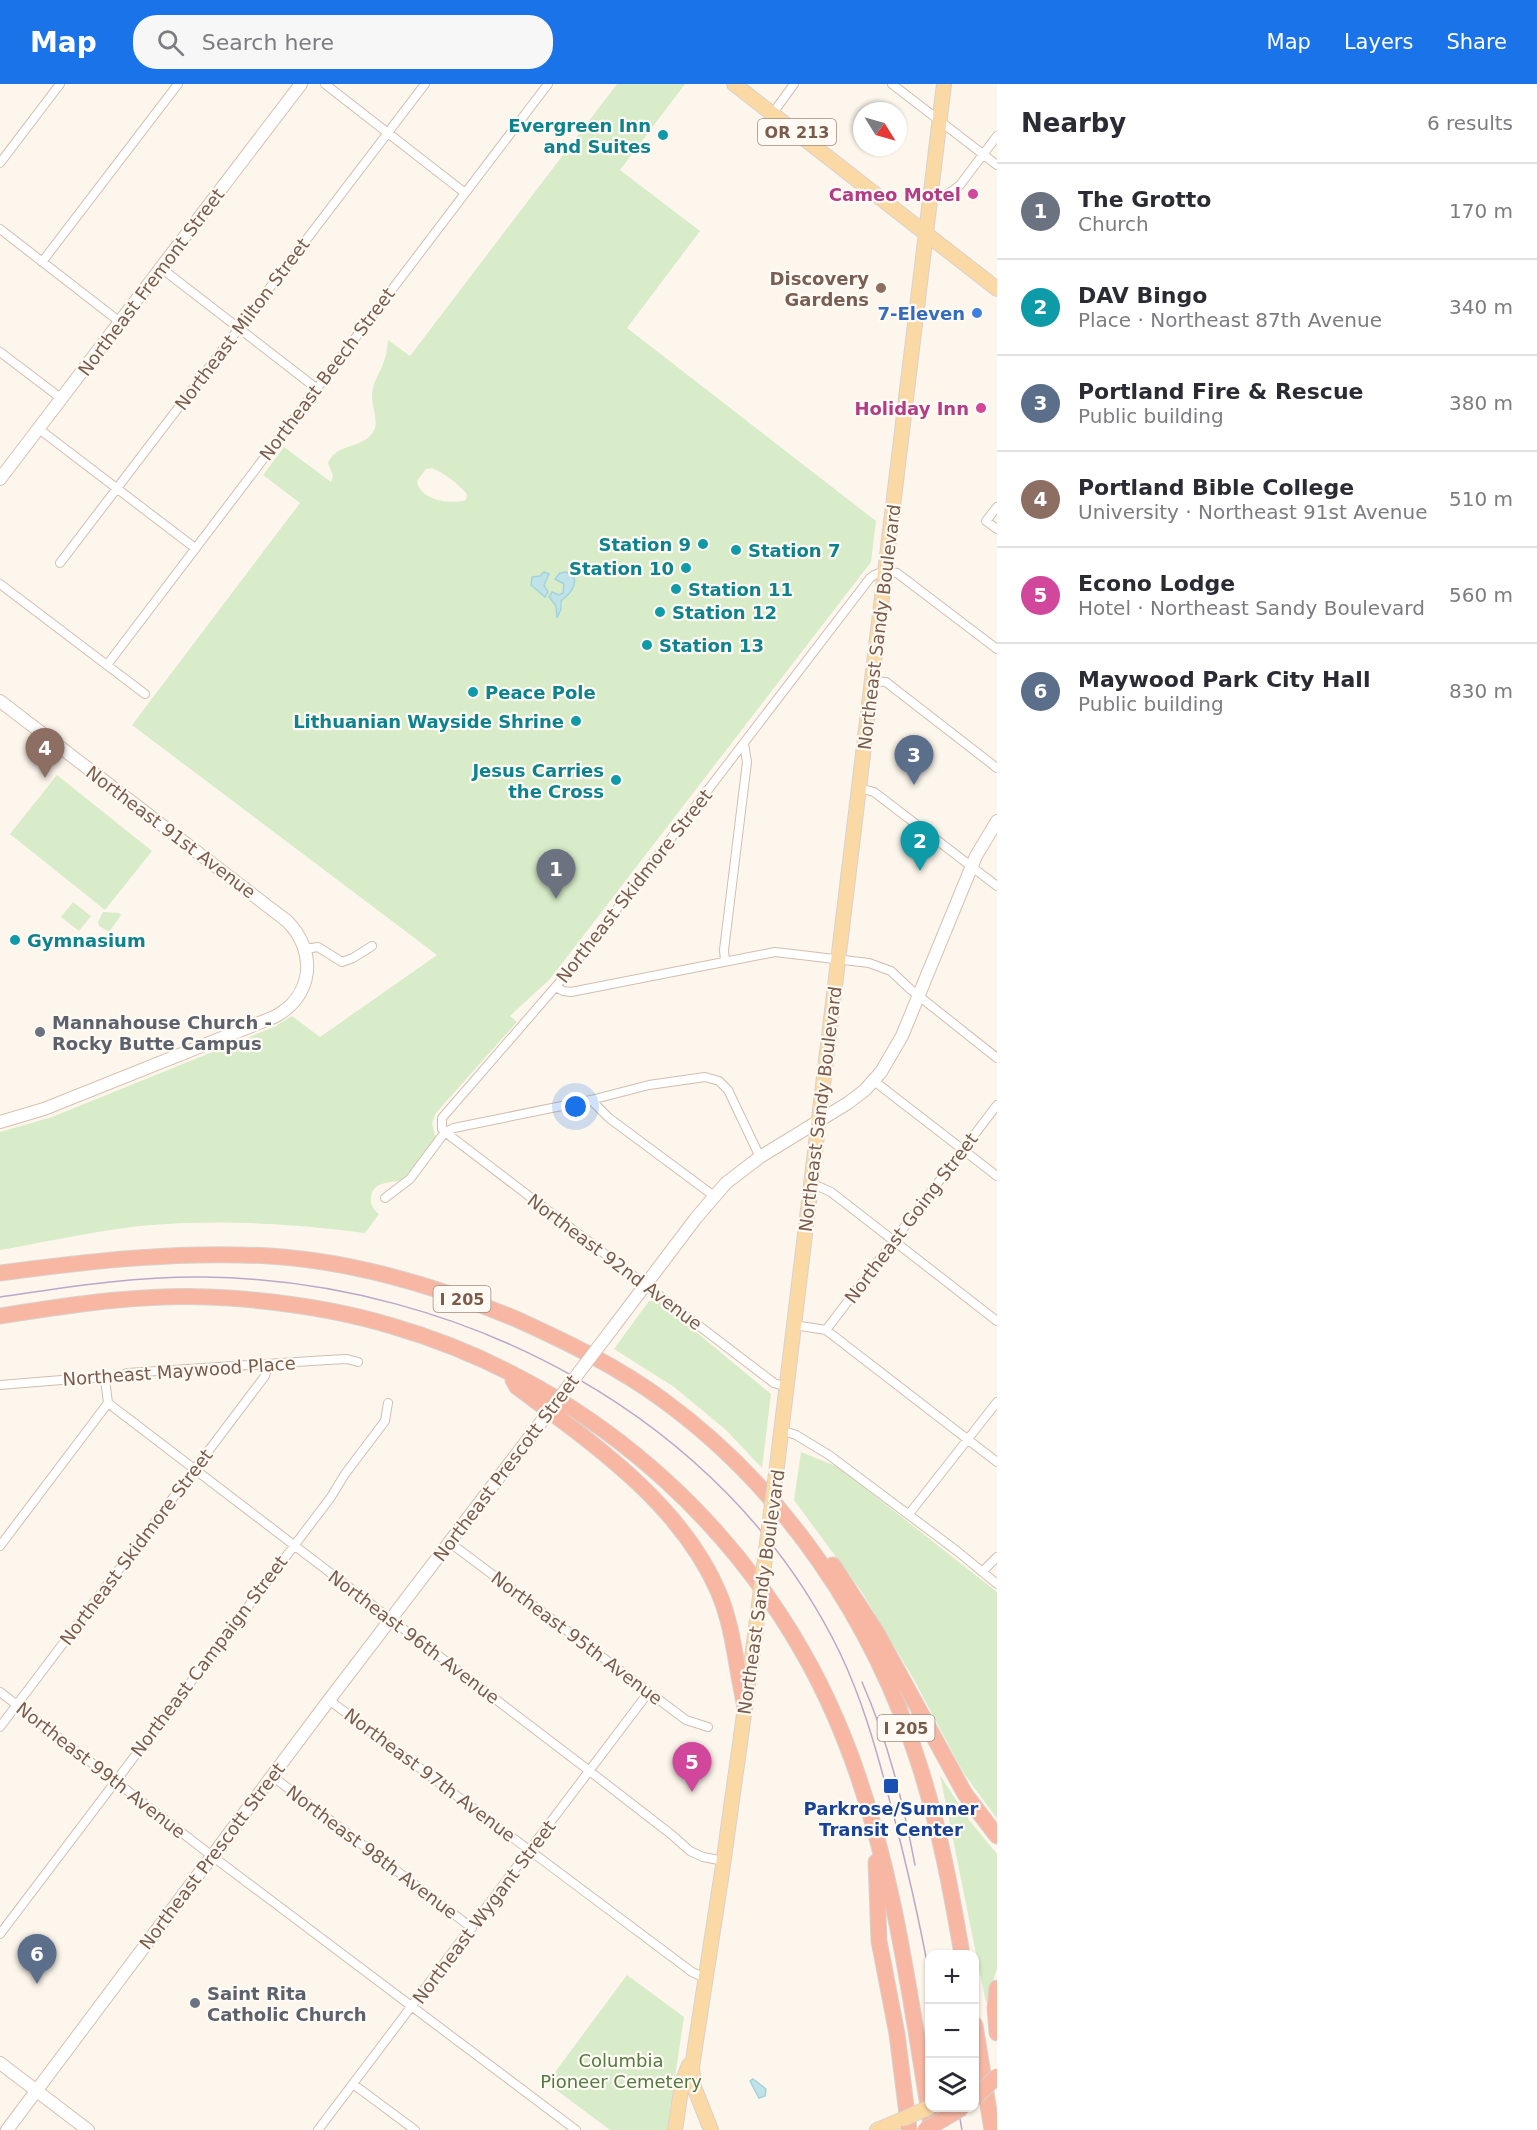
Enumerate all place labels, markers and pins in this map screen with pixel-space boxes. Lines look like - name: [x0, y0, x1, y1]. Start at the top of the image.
- place label: Evergreen Inn and Suites: [508, 115, 651, 157]
- marker: Evergreen Inn and Suites: [656, 128, 670, 142]
- place label: Cameo Motel: [829, 184, 961, 205]
- marker: Cameo Motel: [966, 187, 980, 201]
- place label: Discovery Gardens: [770, 268, 869, 310]
- marker: Discovery Gardens: [874, 281, 888, 295]
- place label: 7-Eleven: [878, 303, 965, 324]
- marker: 7-Eleven: [970, 306, 984, 320]
- place label: Holiday Inn: [854, 398, 969, 419]
- marker: Holiday Inn: [974, 401, 988, 415]
- place label: Station 9: [599, 534, 691, 555]
- marker: Station 9: [696, 537, 710, 551]
- place label: Station 7: [748, 540, 840, 561]
- marker: Station 7: [729, 543, 743, 557]
- place label: Station 10: [569, 558, 674, 579]
- marker: Station 10: [679, 561, 693, 575]
- place label: Station 11: [688, 579, 793, 600]
- marker: Station 11: [669, 582, 683, 596]
- place label: Station 12: [672, 602, 777, 623]
- marker: Station 12: [653, 605, 667, 619]
- place label: Station 13: [659, 635, 764, 656]
- marker: Station 13: [640, 638, 654, 652]
- place label: Peace Pole: [485, 682, 596, 703]
- marker: Peace Pole: [466, 685, 480, 699]
- place label: Lithuanian Wayside Shrine: [293, 711, 564, 732]
- marker: Lithuanian Wayside Shrine: [569, 714, 583, 728]
- pin: 4: [26, 728, 64, 778]
- pin: 3: [894, 736, 934, 785]
- place label: Jesus Carries the Cross: [470, 760, 604, 802]
- marker: Jesus Carries the Cross: [609, 773, 623, 787]
- pin: 2: [900, 822, 940, 871]
- pin: 1: [536, 850, 576, 899]
- place label: Gymnasium: [27, 930, 146, 951]
- marker: Gymnasium: [8, 933, 22, 947]
- place label: Mannahouse Church - Rocky Butte Campus: [52, 1012, 272, 1054]
- marker: Mannahouse Church - Rocky Butte Campus: [33, 1025, 47, 1039]
- pin: 5: [672, 1742, 712, 1792]
- marker: Parkrose/Sumner Transit Center: [882, 1777, 900, 1795]
- place label: Parkrose/Sumner Transit Center: [804, 1798, 979, 1840]
- pin: 6: [18, 1934, 57, 1984]
- place label: Saint Rita Catholic Church: [207, 1983, 367, 2025]
- marker: Saint Rita Catholic Church: [188, 1996, 202, 2010]

